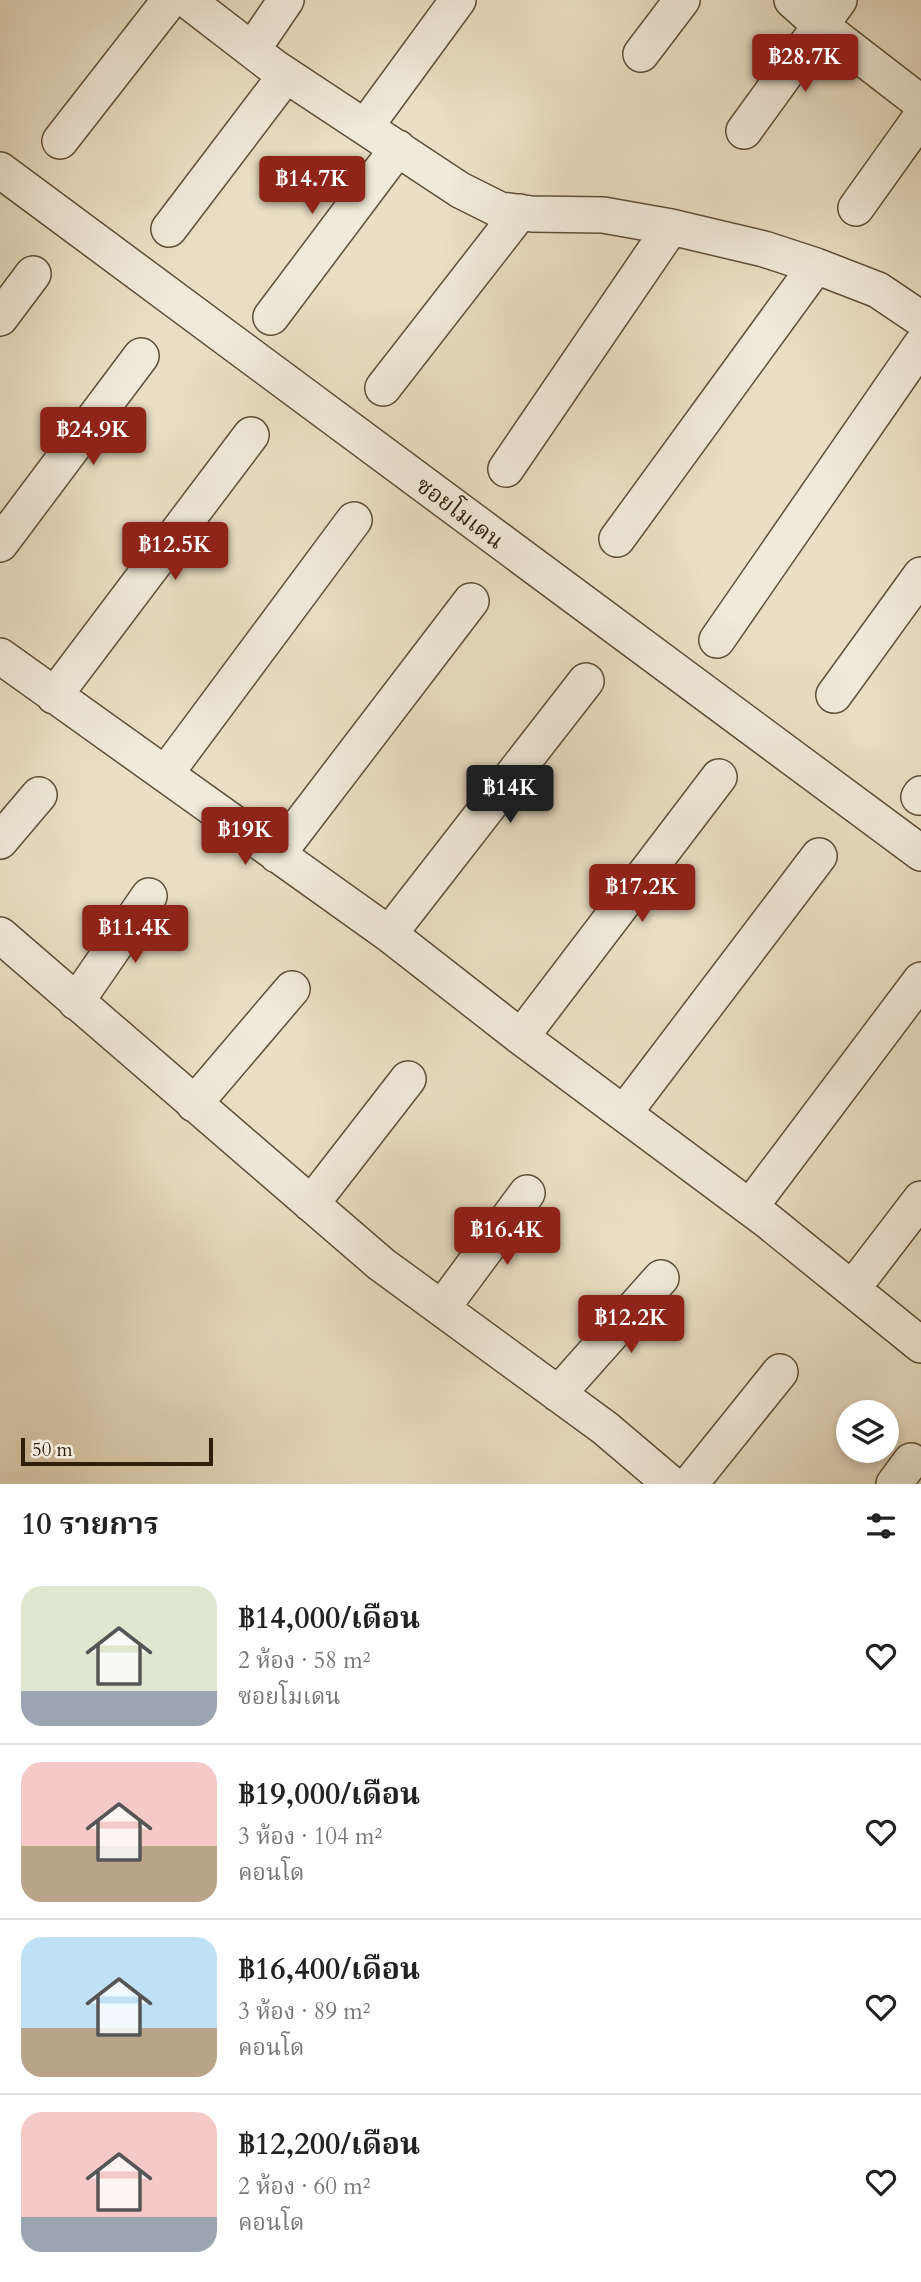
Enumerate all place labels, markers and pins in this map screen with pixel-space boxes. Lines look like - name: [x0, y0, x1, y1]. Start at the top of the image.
- pin: ฿28.7K: [748, 34, 862, 94]
- pin: ฿14.7K: [255, 156, 369, 216]
- pin: ฿24.9K: [36, 407, 150, 467]
- pin: ฿12.5K: [118, 522, 232, 582]
- pin: ฿14K: [469, 766, 551, 825]
- pin: ฿19K: [204, 808, 286, 867]
- pin: ฿17.2K: [585, 864, 699, 924]
- pin: ฿11.4K: [78, 906, 192, 965]
- pin: ฿16.4K: [450, 1208, 564, 1267]
- pin: ฿12.2K: [574, 1296, 688, 1355]

